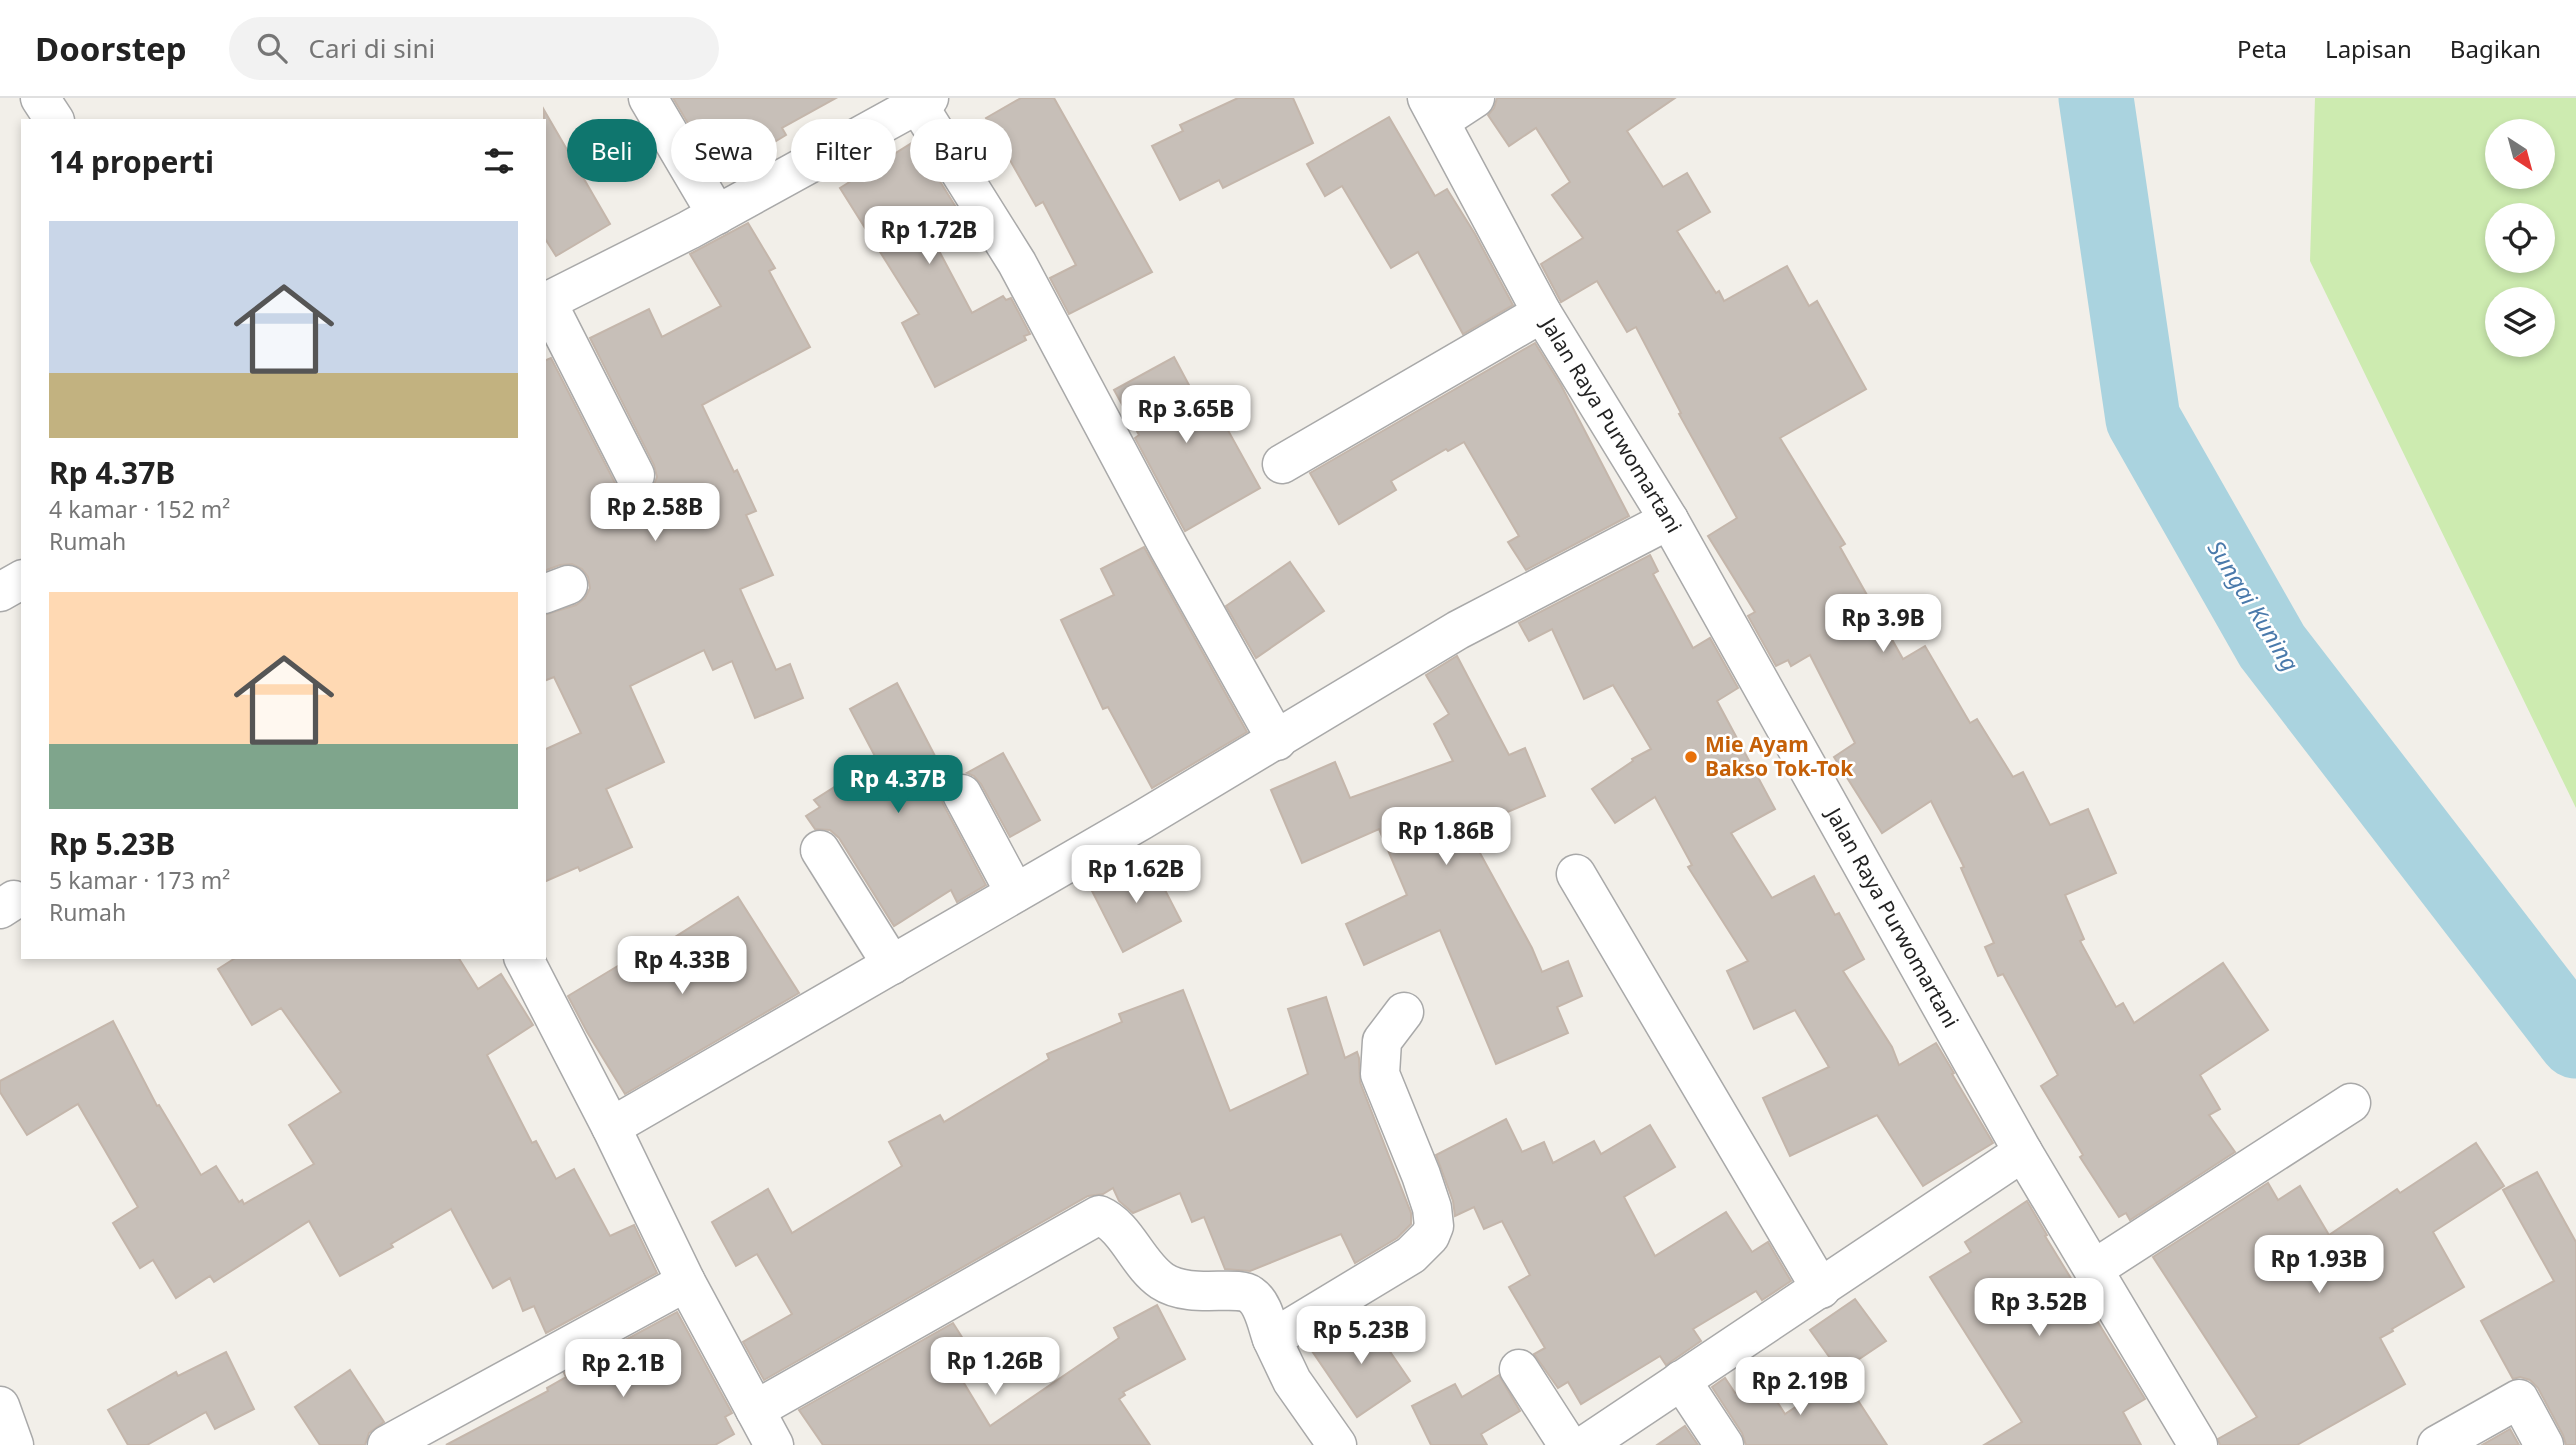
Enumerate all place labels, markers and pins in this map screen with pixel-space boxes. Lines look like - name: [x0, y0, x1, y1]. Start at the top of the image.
- pin: Rp 1.72B: [857, 206, 1001, 266]
- pin: Rp 3.65B: [1114, 386, 1258, 445]
- pin: Rp 2.58B: [583, 484, 727, 543]
- pin: Rp 3.9B: [1818, 594, 1948, 654]
- place label: Mie Ayam Bakso Tok-Tok: [1705, 730, 1854, 782]
- marker: Mie Ayam Bakso Tok-Tok: [1683, 749, 1699, 765]
- pin: Rp 4.37B: [826, 756, 970, 815]
- pin: Rp 1.86B: [1374, 808, 1518, 867]
- pin: Rp 1.62B: [1064, 846, 1208, 905]
- pin: Rp 4.33B: [610, 936, 754, 996]
- pin: Rp 1.93B: [2247, 1236, 2391, 1295]
- pin: Rp 3.52B: [1967, 1278, 2111, 1338]
- pin: Rp 5.23B: [1289, 1306, 1433, 1366]
- pin: Rp 1.26B: [923, 1338, 1067, 1397]
- pin: Rp 2.1B: [558, 1340, 688, 1399]
- pin: Rp 2.19B: [1728, 1358, 1872, 1417]

